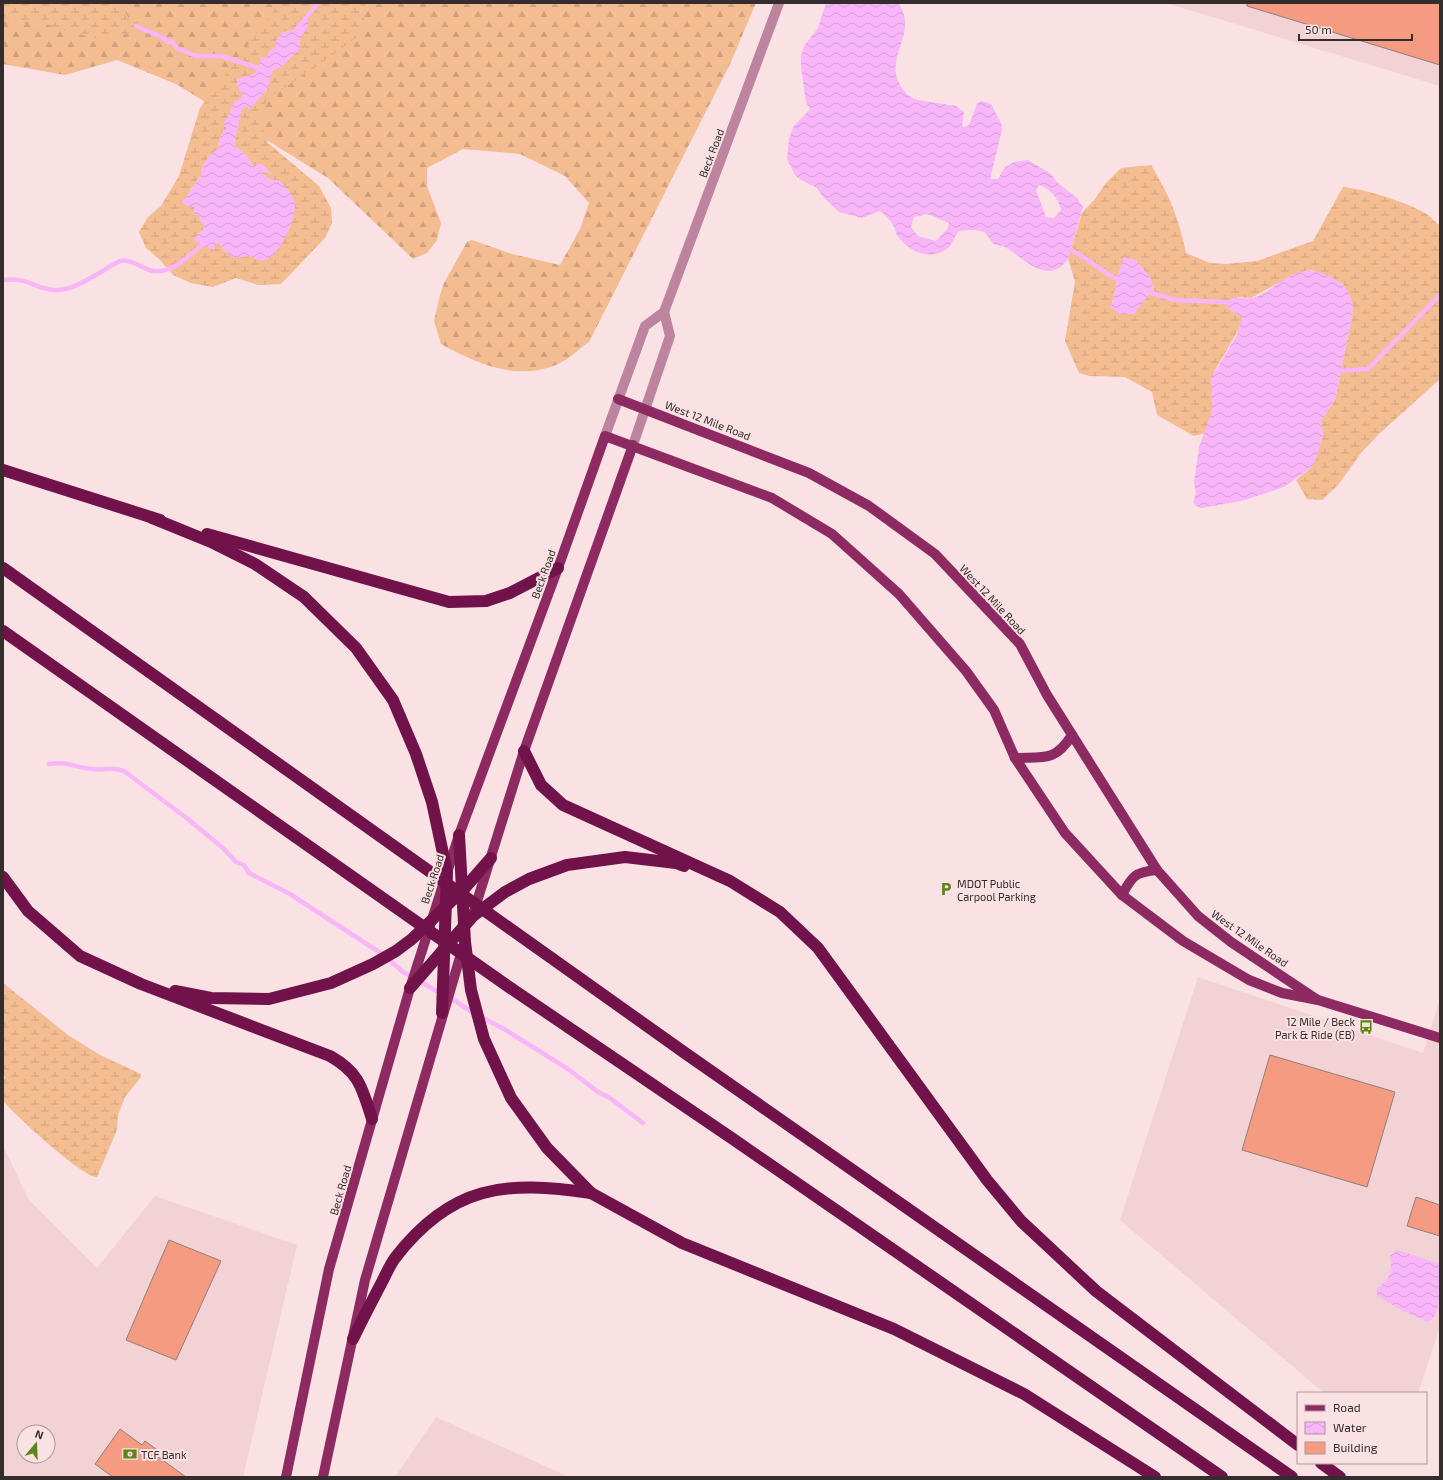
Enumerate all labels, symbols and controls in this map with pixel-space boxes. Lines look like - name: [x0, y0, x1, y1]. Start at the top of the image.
- scale bar: [1299, 16, 1412, 42]
- text: 50 m: [1305, 22, 1332, 36]
- street label: Beck Road: [696, 127, 726, 179]
- street label: West 12 Mile Road: [663, 398, 753, 442]
- street label: Beck Road: [528, 548, 558, 600]
- street label: West 12 Mile Road: [957, 561, 1029, 637]
- street label: Beck Road: [418, 853, 446, 905]
- place label: MDOT Public Carpool Parking: [957, 877, 1036, 903]
- parking icon: MDOT Public Carpool Parking: [938, 881, 954, 897]
- street label: West 12 Mile Road: [1209, 907, 1291, 969]
- place label: 12 Mile / Beck Park & Ride (EB): [1275, 1015, 1355, 1041]
- bus stop icon: 12 Mile / Beck Park & Ride (EB): [1358, 1019, 1374, 1035]
- street label: Beck Road: [327, 1164, 353, 1216]
- legend: [1297, 1392, 1427, 1464]
- text: Road: [1333, 1400, 1361, 1414]
- text: Water: [1333, 1420, 1367, 1434]
- north arrow: [16, 1424, 56, 1464]
- text: N: [34, 1427, 45, 1442]
- text: Building: [1333, 1440, 1378, 1454]
- bank icon: TCF Bank: [122, 1446, 138, 1462]
- place label: TCF Bank: [141, 1448, 187, 1461]

